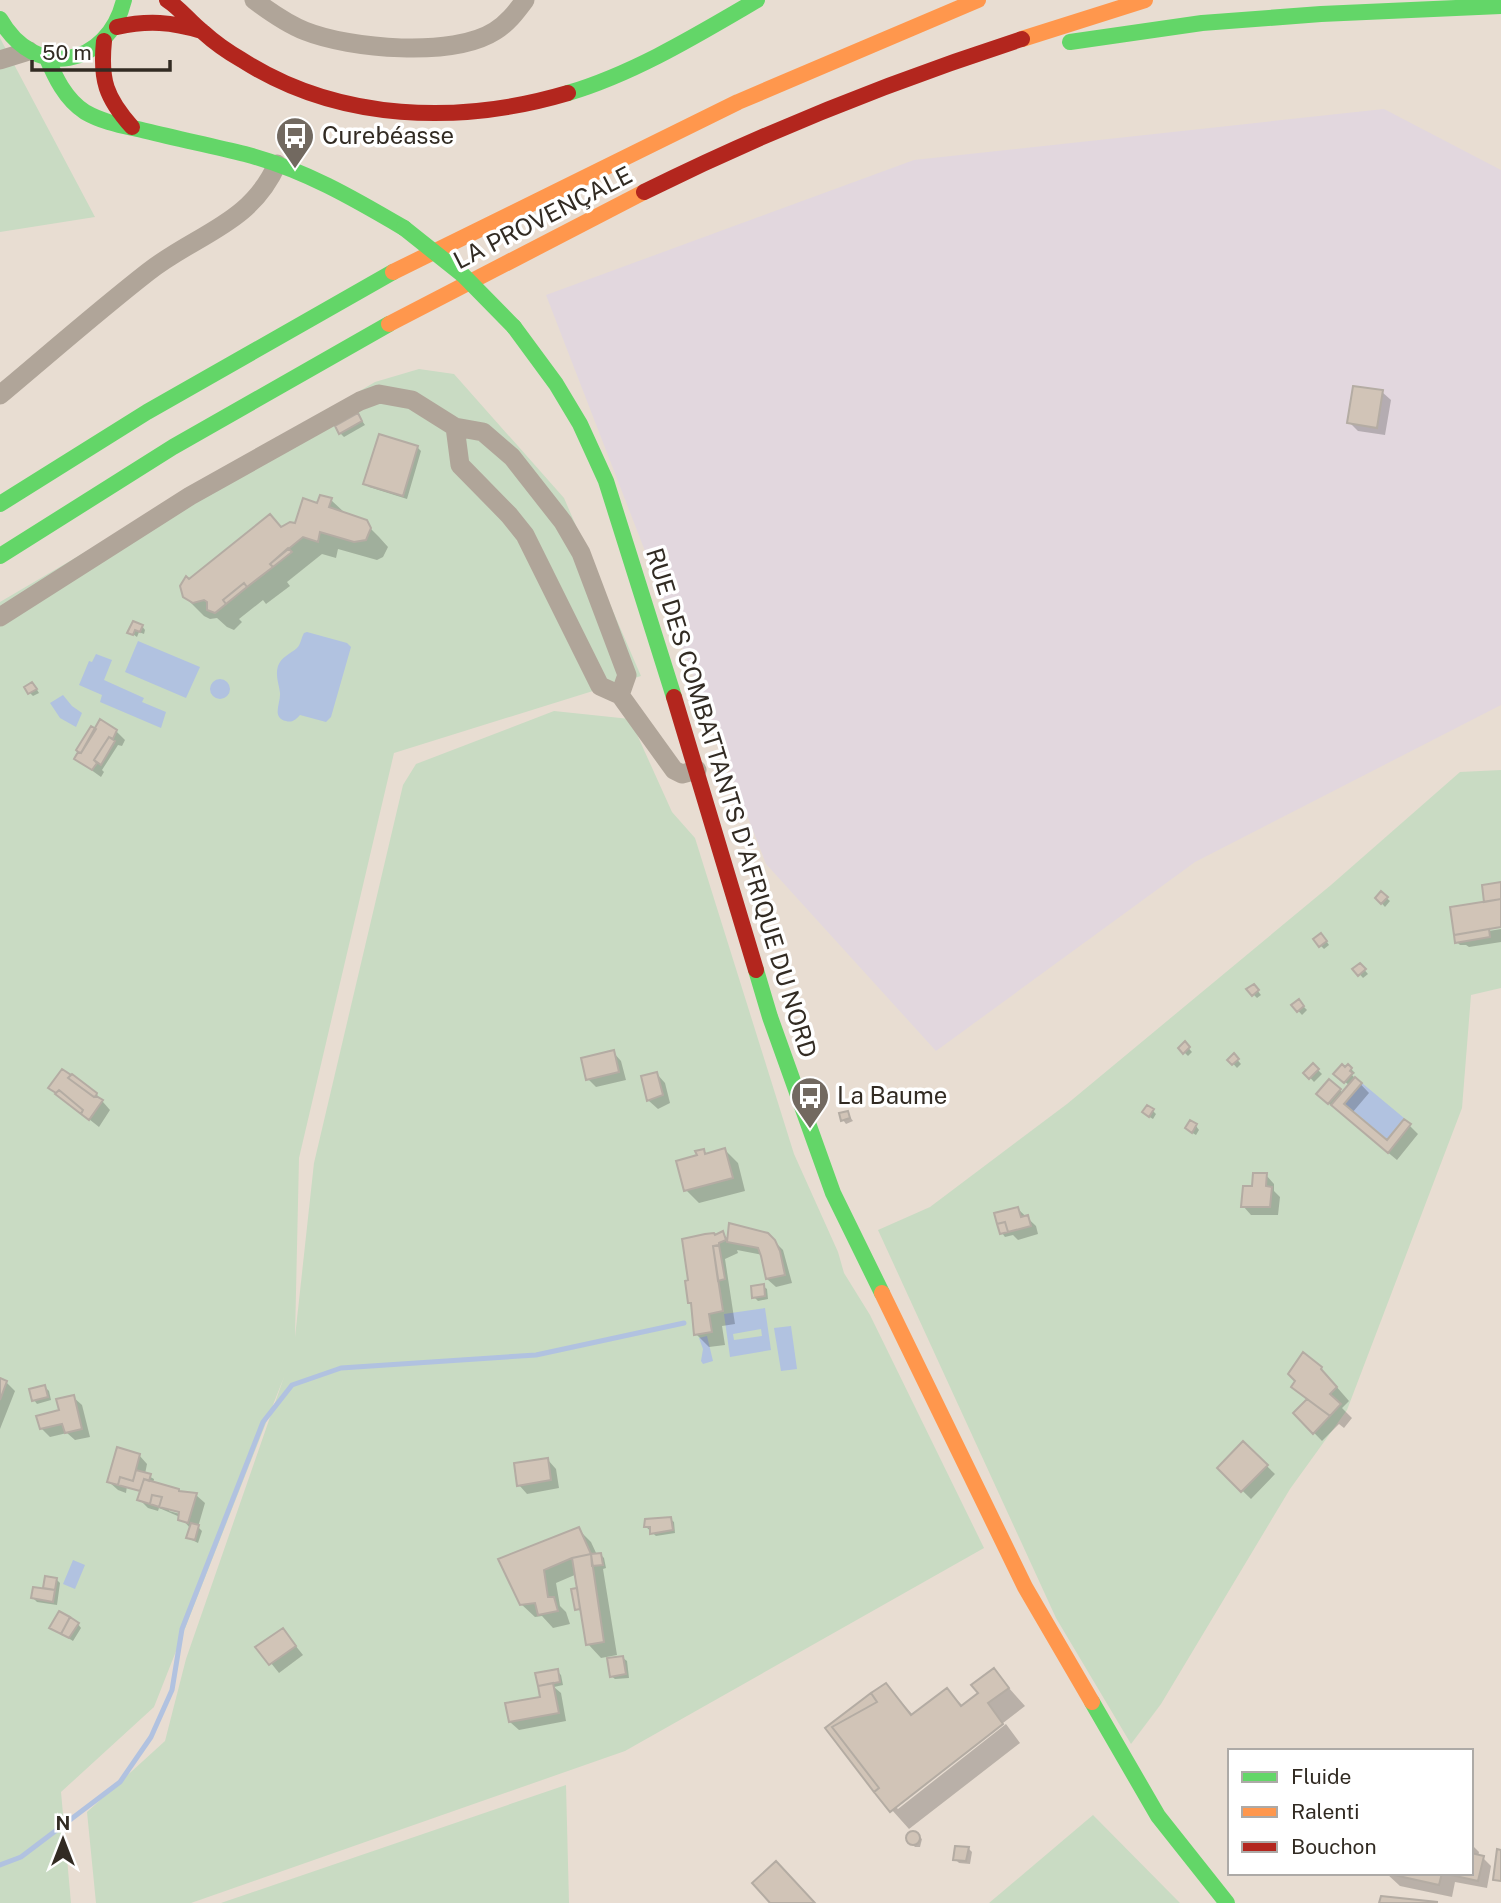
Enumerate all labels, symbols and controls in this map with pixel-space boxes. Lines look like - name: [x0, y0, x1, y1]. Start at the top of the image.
- scale bar: [32, 28, 170, 72]
- text: 50 m: [42, 40, 92, 65]
- bus stop icon: Curebéasse: [274, 115, 316, 170]
- place label: Curebéasse: [322, 121, 454, 149]
- street label: LA PROVENÇALE: [448, 160, 637, 274]
- street label: RUE DES COMBATTANTS D'AFRIQUE DU NORD: [641, 545, 823, 1061]
- bus stop icon: La Baume: [789, 1075, 831, 1130]
- place label: La Baume: [837, 1081, 947, 1109]
- legend: [1228, 1749, 1473, 1875]
- text: Fluide: [1291, 1764, 1351, 1789]
- text: Ralenti: [1291, 1799, 1359, 1824]
- north arrow: [28, 1805, 98, 1875]
- text: N: [56, 1812, 70, 1834]
- text: Bouchon: [1291, 1834, 1377, 1859]

